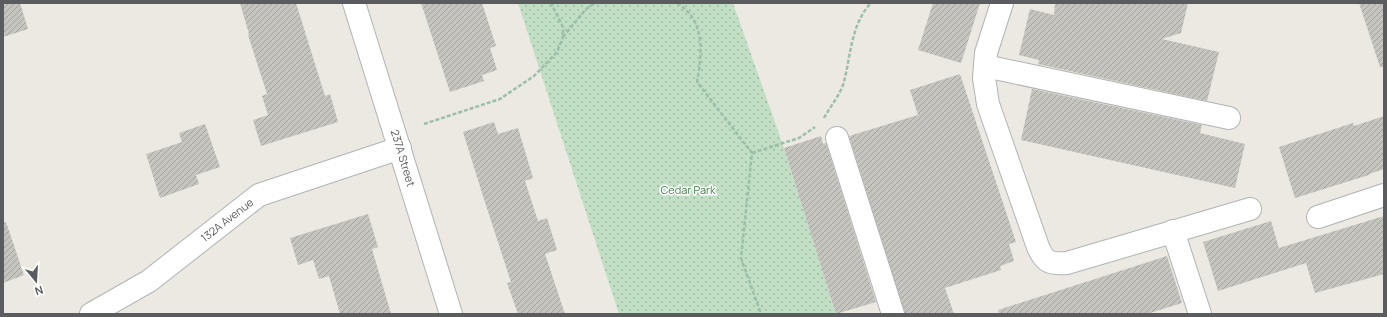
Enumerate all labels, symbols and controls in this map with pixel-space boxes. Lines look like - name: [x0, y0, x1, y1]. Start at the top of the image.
- street label: 237A Street: [388, 127, 419, 188]
- park label: Cedar Park: [660, 182, 716, 197]
- street label: 132A Avenue: [197, 194, 257, 245]
- north arrow: [16, 261, 56, 301]
- text: N: [33, 283, 45, 299]

